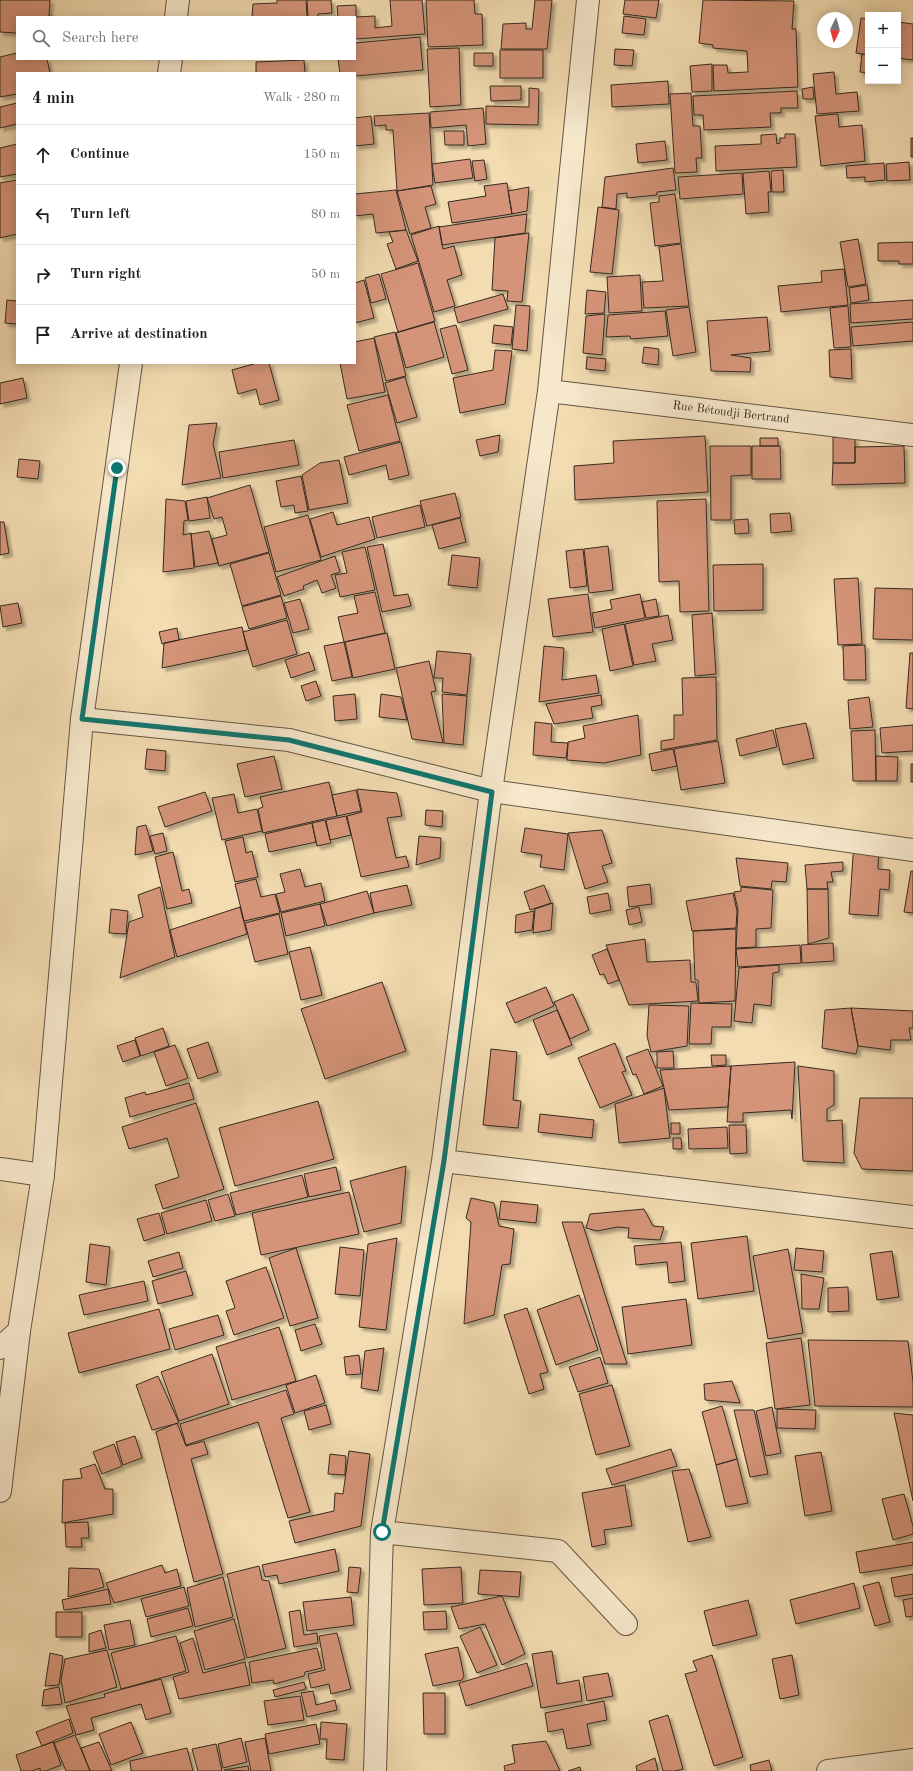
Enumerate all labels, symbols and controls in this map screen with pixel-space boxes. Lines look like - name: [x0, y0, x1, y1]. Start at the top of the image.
- north arrow: [817, 12, 853, 48]
- map controls: [865, 12, 901, 84]
- button: +: [865, 12, 901, 48]
- search box: [16, 16, 356, 60]
- icon: search: [30, 27, 52, 49]
- text: Search here: [62, 31, 139, 46]
- button: −: [865, 48, 901, 84]
- text: 4 min: [32, 90, 75, 107]
- text: Walk · 280 m: [263, 91, 340, 104]
- icon: ahead: [32, 144, 54, 166]
- text: Continue: [70, 147, 129, 162]
- text: 150 m: [303, 148, 340, 161]
- icon: left: [32, 204, 54, 226]
- text: Turn left: [70, 207, 130, 222]
- text: 80 m: [311, 208, 340, 221]
- icon: right: [32, 264, 54, 286]
- text: Turn right: [70, 267, 141, 282]
- text: 50 m: [311, 268, 340, 281]
- icon: arrive: [32, 324, 54, 346]
- text: Arrive at destination: [70, 327, 208, 342]
- street label: Rue Bétoudji Bertrand: [672, 400, 790, 426]
- route end: [108, 459, 126, 477]
- route start: [373, 1523, 391, 1541]

